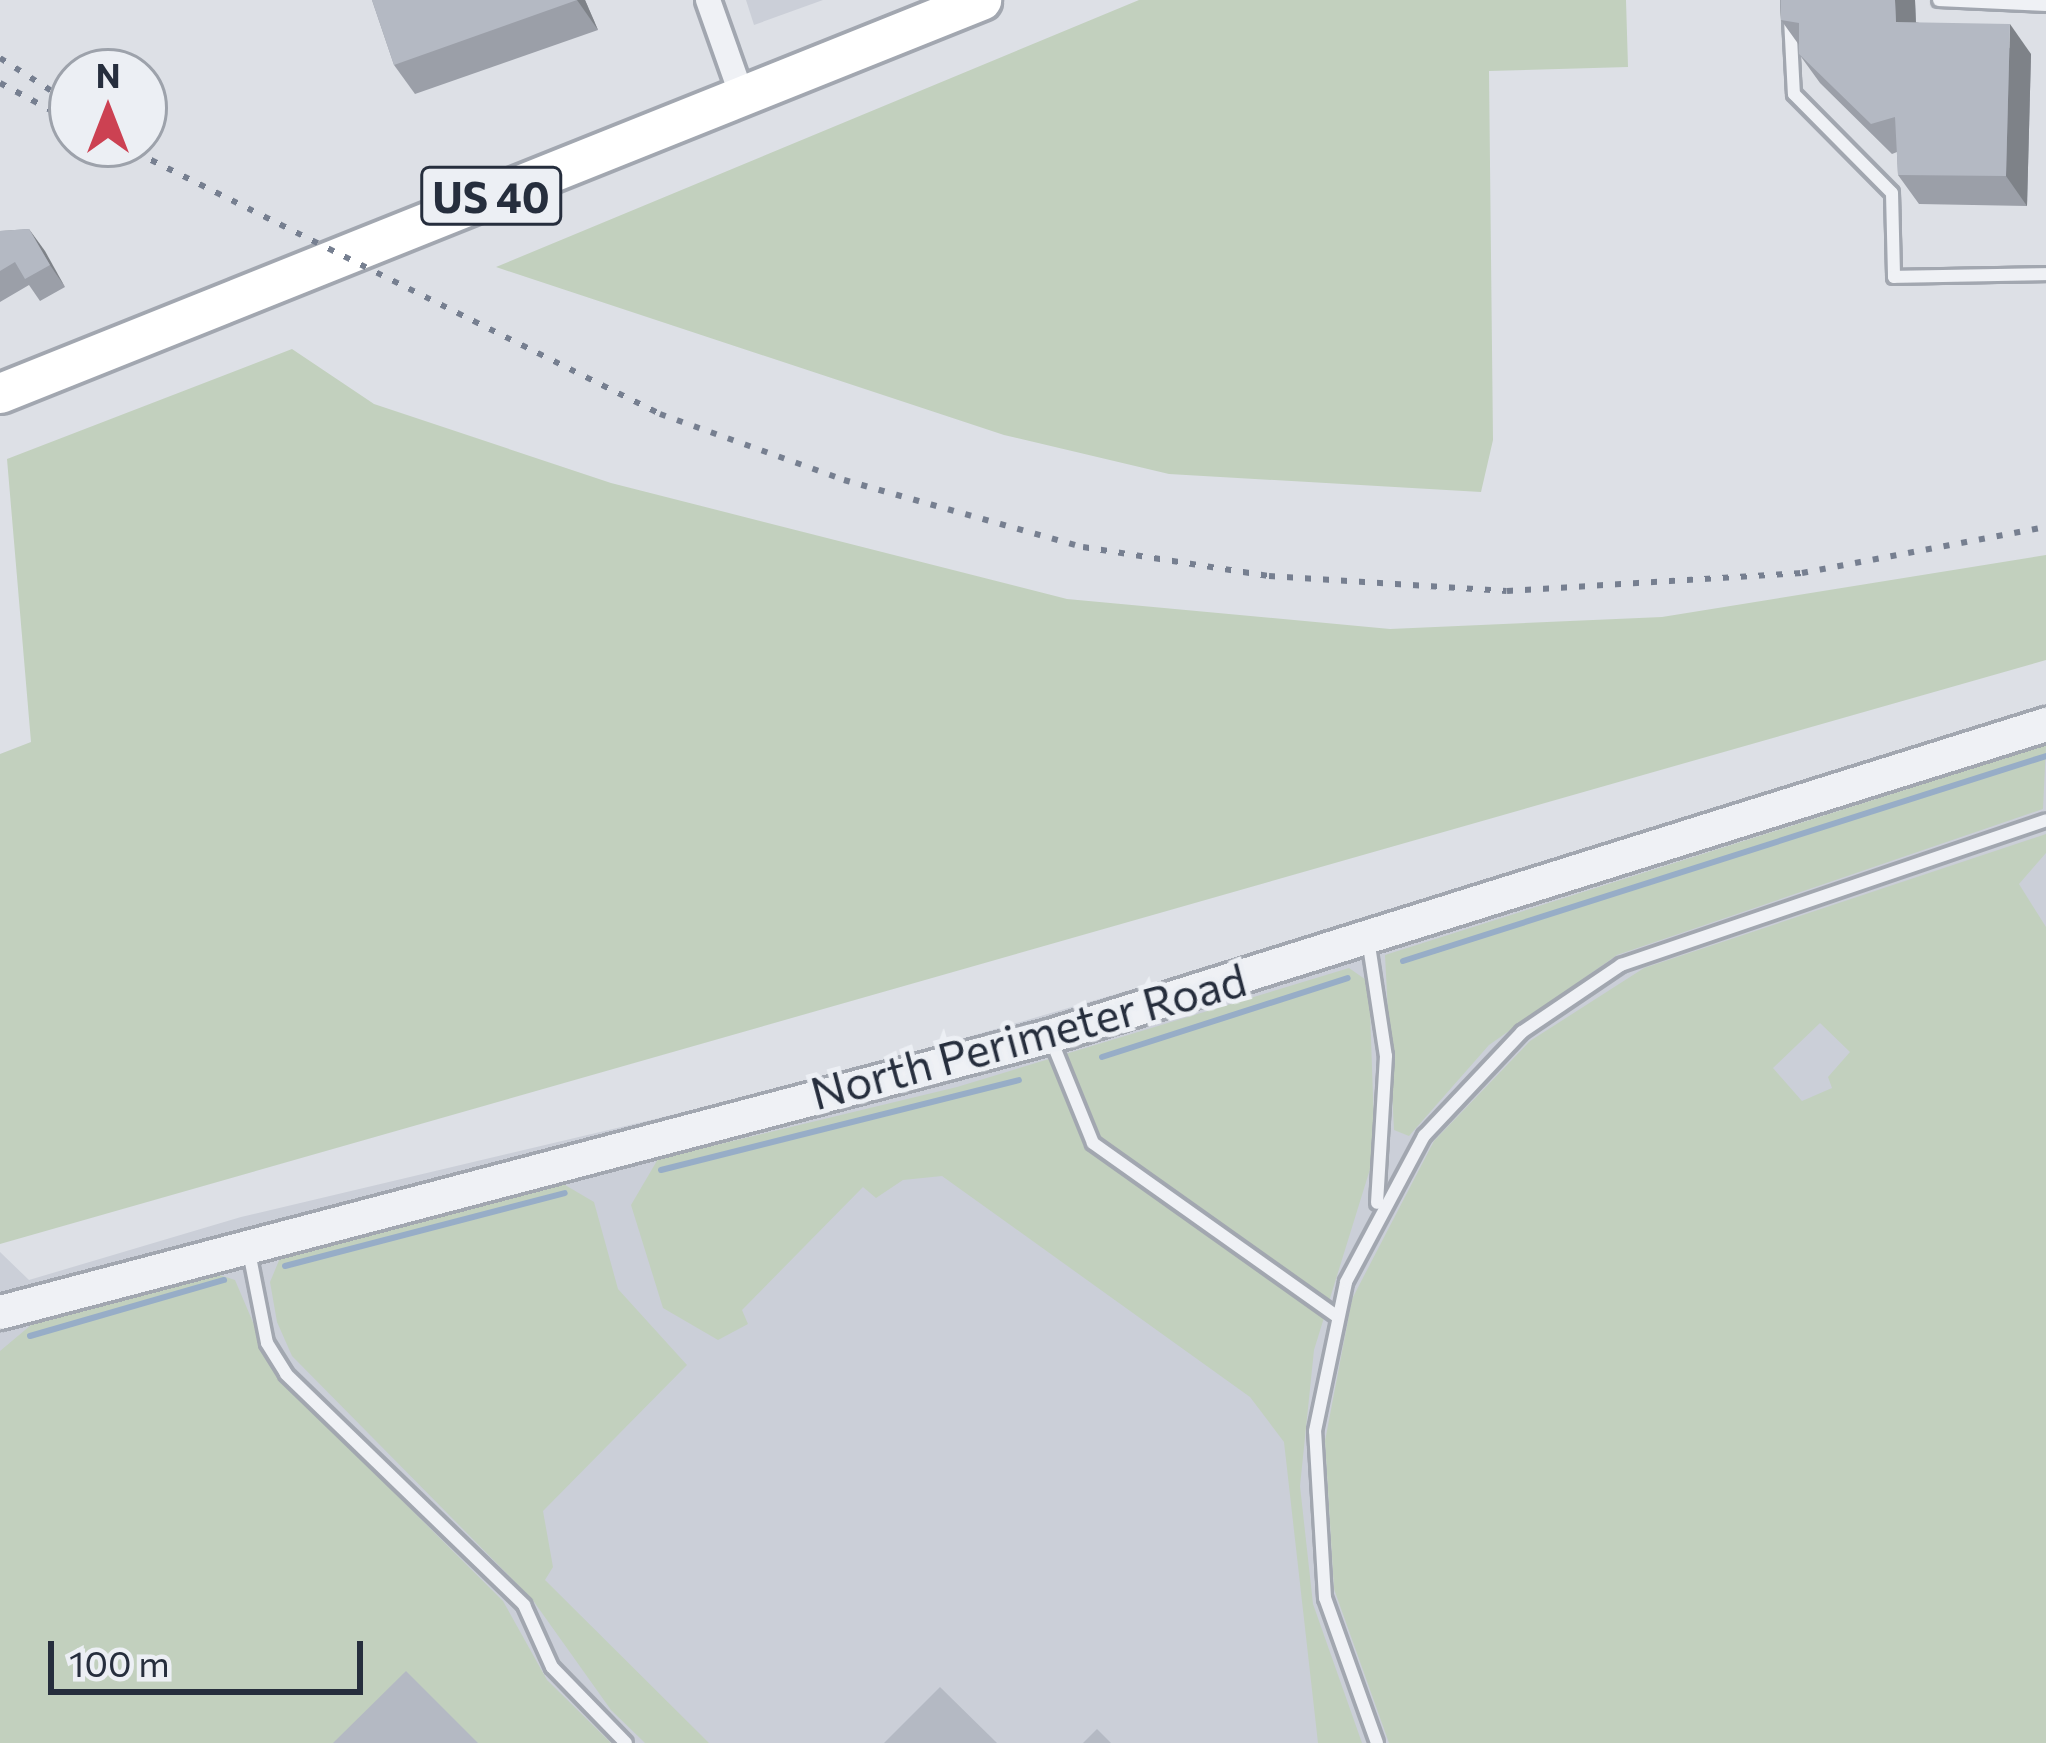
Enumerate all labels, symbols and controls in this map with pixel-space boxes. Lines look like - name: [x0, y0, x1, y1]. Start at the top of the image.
- north arrow: [48, 48, 168, 168]
- text: N: [96, 54, 120, 95]
- road number: US 40: [419, 160, 563, 232]
- street label: North Perimeter Road: [804, 951, 1252, 1119]
- scale bar: [54, 1617, 369, 1691]
- text: 100 m: [69, 1640, 170, 1684]

